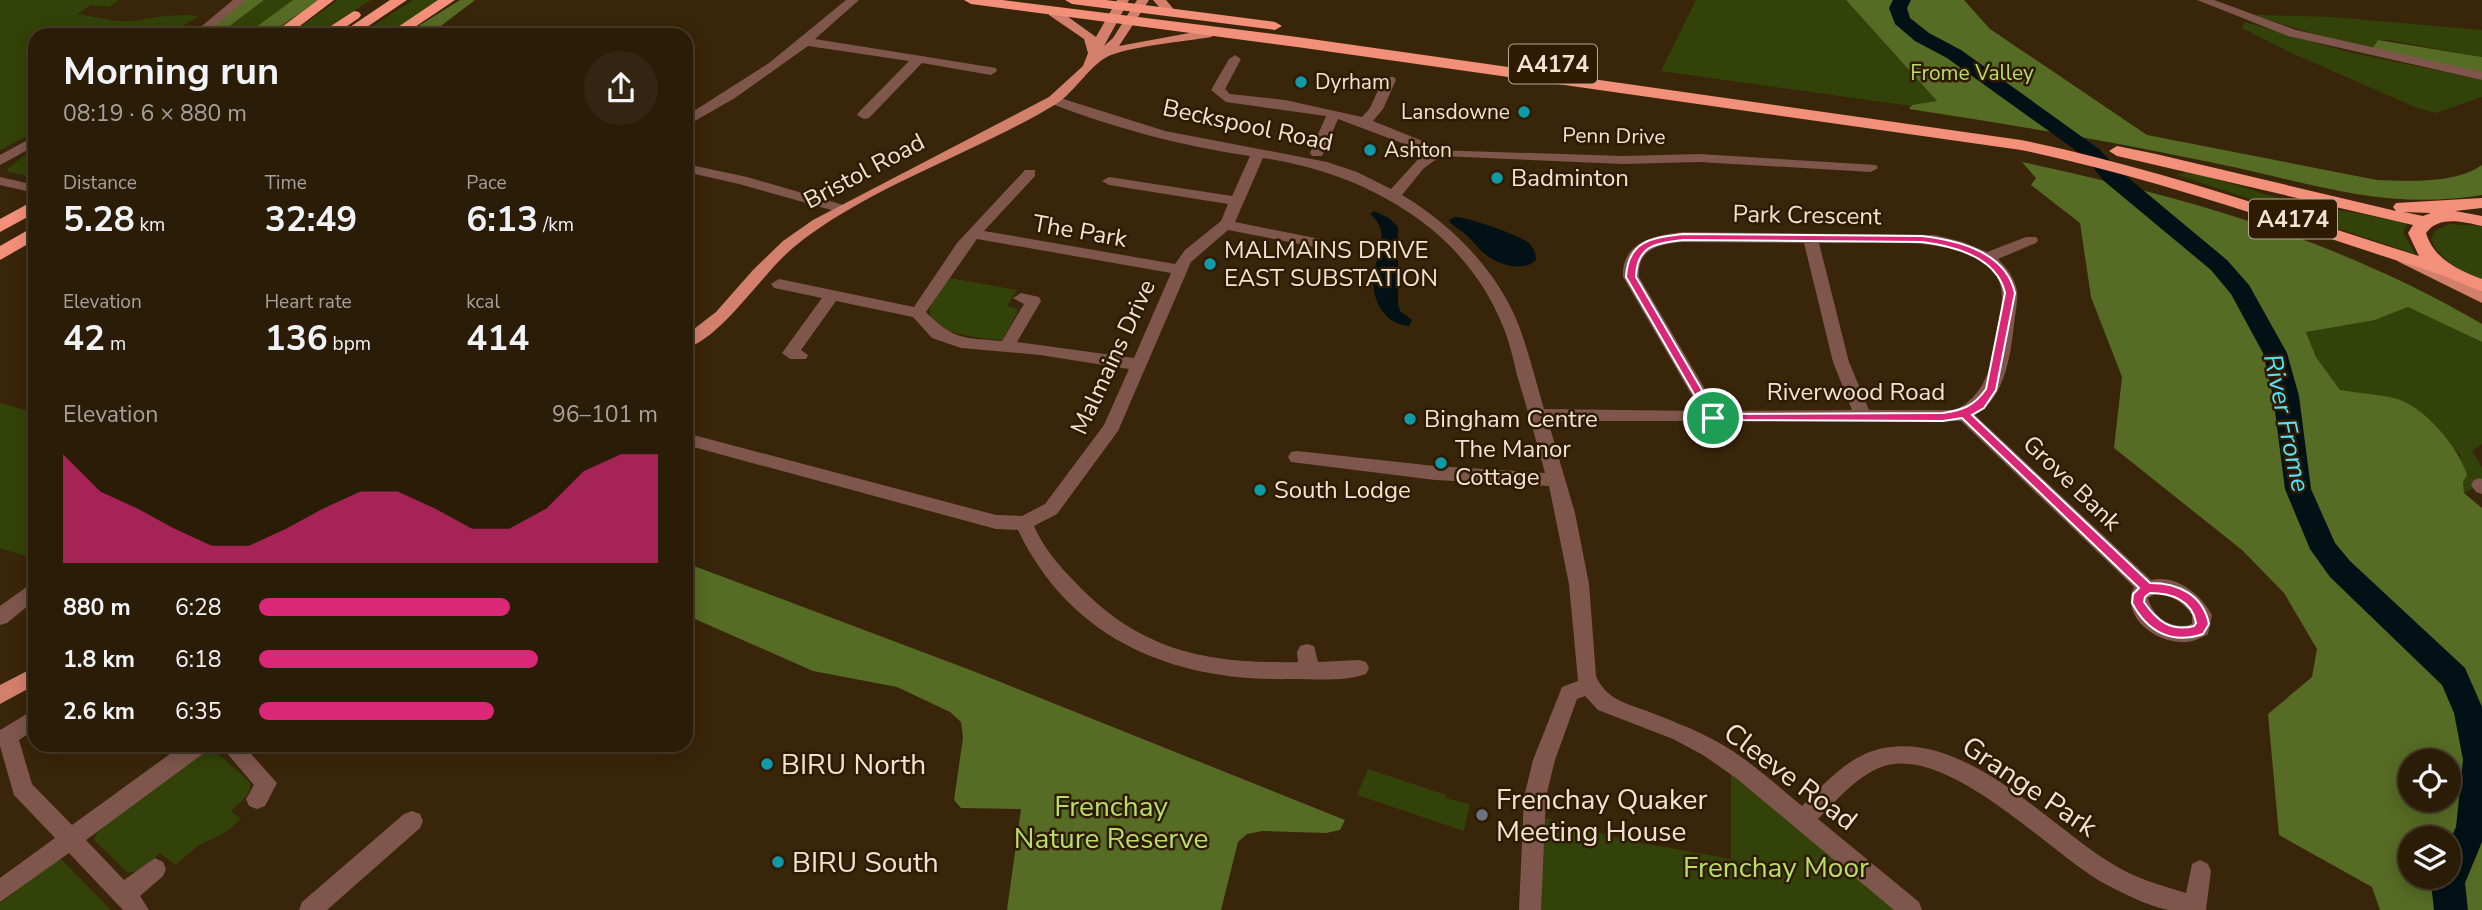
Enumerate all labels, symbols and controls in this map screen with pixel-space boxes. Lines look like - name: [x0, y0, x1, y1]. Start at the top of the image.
- road number: A4174: [1509, 44, 1597, 83]
- text: Morning run: [63, 46, 279, 97]
- button: share: [584, 51, 658, 125]
- park label: Frome Valley: [1910, 59, 2034, 87]
- place label: Dyrham: [1315, 68, 1390, 96]
- marker: Dyrham: [1293, 74, 1309, 90]
- street label: Beckspool Road: [1160, 91, 1336, 159]
- text: 08:19 · 6 × 880 m: [63, 98, 247, 129]
- place label: Lansdowne: [1401, 98, 1510, 126]
- marker: Lansdowne: [1516, 104, 1532, 120]
- street label: Penn Drive: [1562, 121, 1666, 151]
- street label: Bristol Road: [798, 126, 930, 216]
- place label: Ashton: [1384, 136, 1452, 164]
- marker: Ashton: [1362, 142, 1378, 158]
- place label: Badminton: [1511, 162, 1629, 194]
- text: Distance: [63, 170, 137, 196]
- text: Time: [265, 170, 307, 196]
- text: Pace: [466, 170, 507, 196]
- marker: Badminton: [1489, 170, 1505, 186]
- text: 5.28: [63, 196, 135, 243]
- text: 32:49: [265, 196, 357, 243]
- text: 6:13: [466, 196, 538, 243]
- street label: Park Crescent: [1732, 198, 1882, 232]
- road number: A4174: [2249, 200, 2337, 238]
- street label: The Park: [1030, 207, 1131, 255]
- text: km: [135, 212, 165, 238]
- text: /km: [538, 212, 574, 238]
- place label: MALMAINS DRIVE EAST SUBSTATION: [1224, 234, 1438, 294]
- marker: MALMAINS DRIVE EAST SUBSTATION: [1202, 256, 1218, 272]
- street label: Malmains Drive: [1063, 274, 1163, 440]
- text: Elevation: [63, 289, 142, 315]
- text: Heart rate: [265, 289, 352, 315]
- text: kcal: [466, 289, 500, 315]
- text: 42: [63, 315, 105, 362]
- text: 136: [265, 315, 328, 362]
- text: 414: [466, 315, 529, 362]
- text: m: [105, 331, 126, 357]
- text: bpm: [328, 331, 371, 357]
- water label: River Frome: [2255, 351, 2318, 495]
- street label: Riverwood Road: [1767, 376, 1945, 408]
- pin: [1683, 388, 1743, 448]
- text: Elevation: [63, 399, 158, 430]
- text: 96–101 m: [552, 399, 658, 430]
- icon: arrive: [1694, 399, 1732, 437]
- place label: Bingham Centre: [1424, 403, 1598, 435]
- marker: Bingham Centre: [1402, 411, 1418, 427]
- street label: Grove Bank: [2016, 428, 2129, 539]
- place label: The Manor Cottage: [1455, 433, 1571, 493]
- marker: The Manor Cottage: [1433, 455, 1449, 471]
- place label: South Lodge: [1274, 474, 1411, 506]
- marker: South Lodge: [1252, 482, 1268, 498]
- text: 880 m: [63, 592, 131, 623]
- text: 6:28: [175, 592, 222, 623]
- text: 1.8 km: [63, 644, 135, 675]
- text: 6:18: [175, 644, 222, 675]
- text: 2.6 km: [63, 696, 135, 727]
- text: 6:35: [175, 696, 222, 727]
- street label: Cleeve Road: [1716, 714, 1865, 840]
- street label: Grange Park: [1954, 728, 2105, 847]
- place label: BIRU North: [781, 746, 926, 784]
- map controls: [2398, 749, 2461, 889]
- button: locate: [2398, 749, 2461, 812]
- marker: BIRU North: [759, 756, 775, 772]
- place label: Frenchay Quaker Meeting House: [1496, 781, 1707, 851]
- park label: Frenchay Nature Reserve: [1014, 788, 1208, 858]
- marker: Frenchay Quaker Meeting House: [1474, 807, 1490, 823]
- button: layers: [2398, 826, 2461, 889]
- place label: BIRU South: [792, 844, 939, 882]
- park label: Frenchay Moor: [1683, 849, 1869, 887]
- marker: BIRU South: [770, 854, 786, 870]

